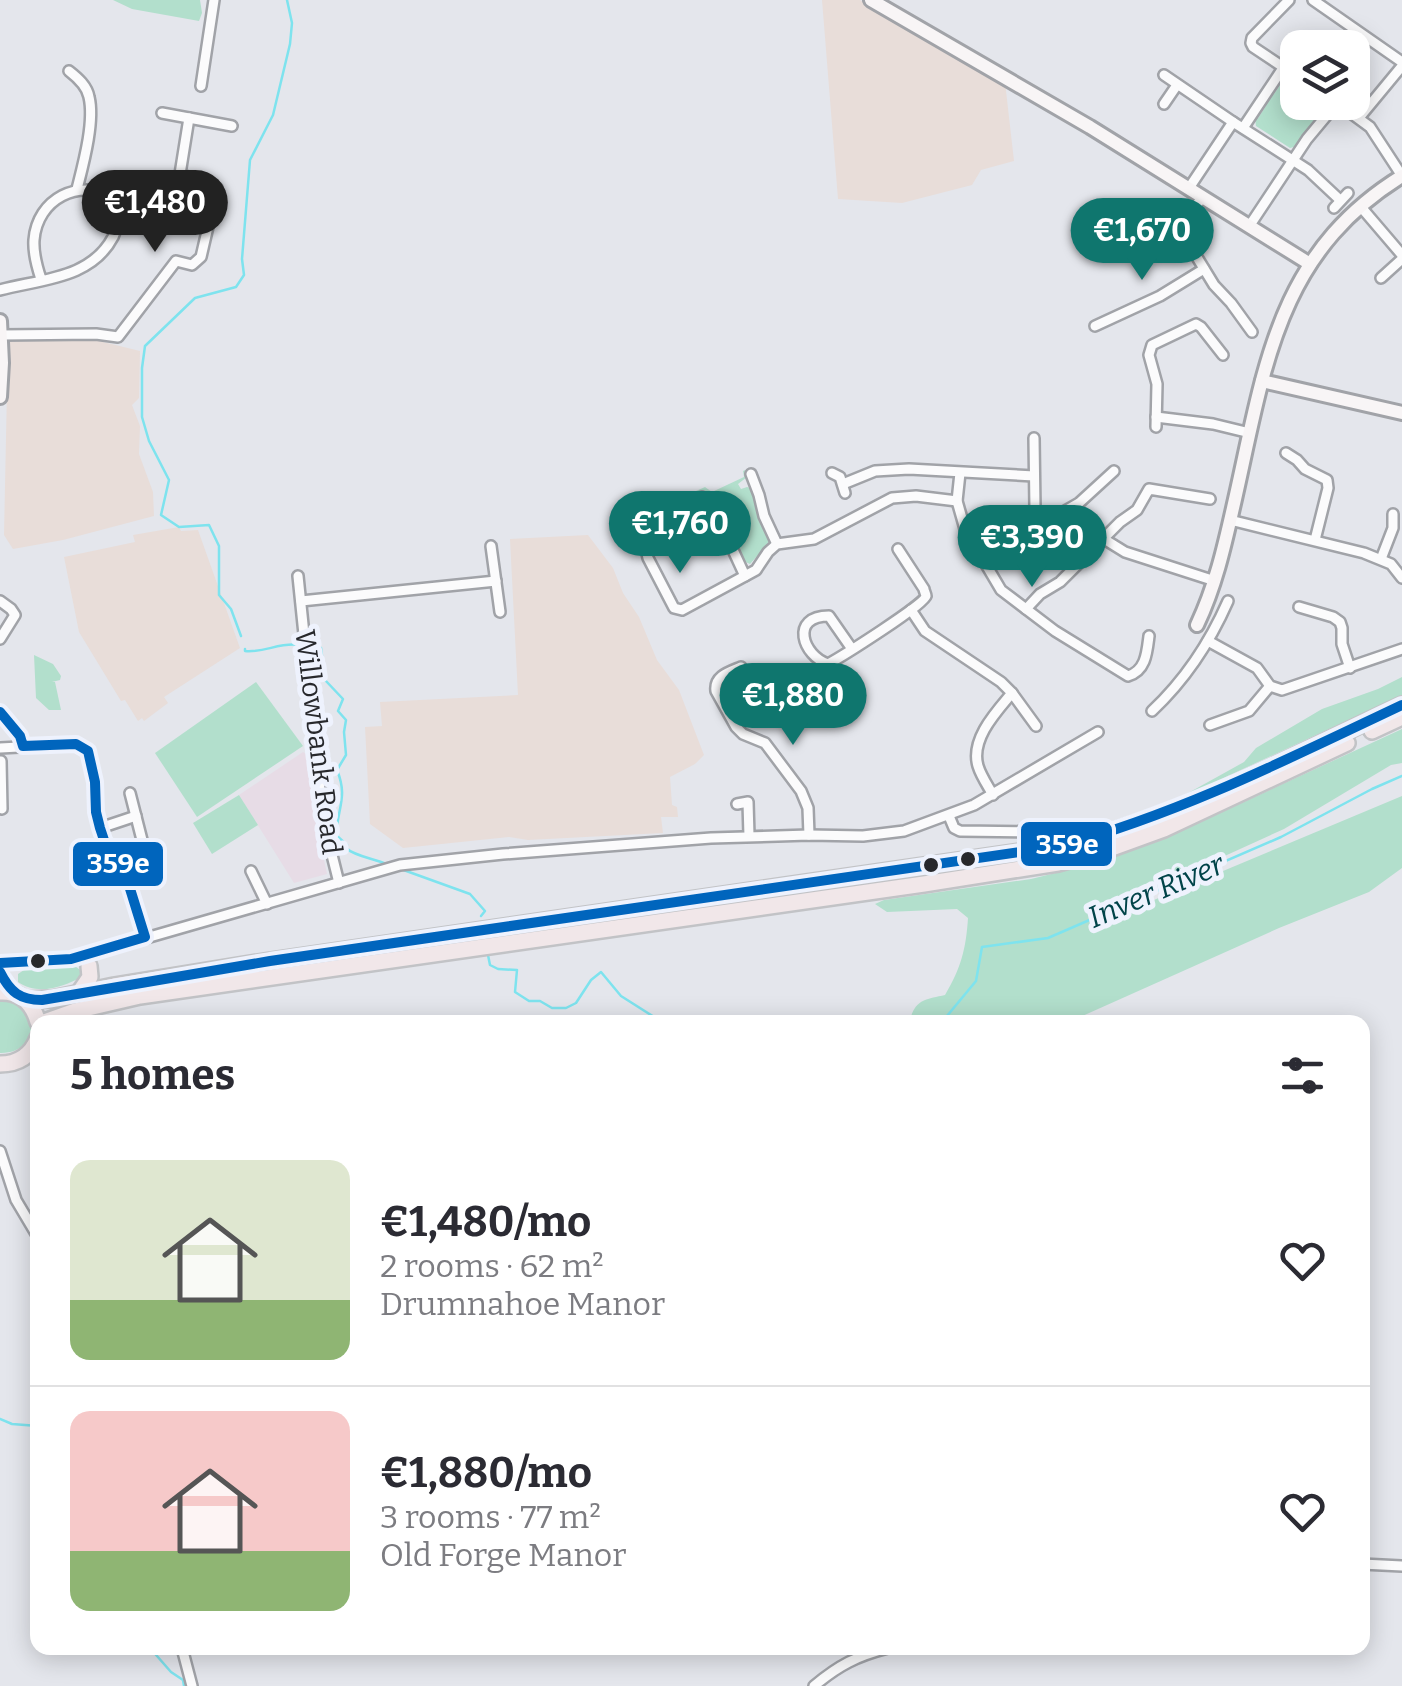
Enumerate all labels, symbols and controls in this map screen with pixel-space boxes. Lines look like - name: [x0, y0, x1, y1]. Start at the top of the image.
- map controls: [1280, 30, 1370, 120]
- button: layers: [1280, 30, 1370, 120]
- pin: €1,480: [74, 170, 236, 255]
- text: €1,480: [104, 183, 206, 221]
- pin: €1,670: [1061, 198, 1223, 283]
- text: €1,670: [1093, 211, 1191, 249]
- pin: €1,760: [599, 491, 761, 576]
- text: €1,760: [631, 504, 729, 542]
- pin: €3,390: [951, 505, 1113, 590]
- text: €3,390: [980, 518, 1084, 556]
- street label: Willowbank Road: [288, 628, 349, 856]
- pin: €1,880: [712, 663, 874, 748]
- text: €1,880: [742, 676, 844, 714]
- line badge: 359e: [1019, 820, 1114, 868]
- text: 359e: [1035, 828, 1099, 861]
- line badge: 359e: [71, 840, 165, 888]
- water label: Inver River: [1083, 846, 1231, 936]
- text: 359e: [86, 847, 150, 880]
- unlabelled marker: [958, 849, 978, 869]
- unlabelled marker: [921, 855, 941, 875]
- unlabelled marker: [28, 951, 48, 971]
- icon: filters: [1275, 1048, 1330, 1103]
- text: 5 homes: [70, 1050, 235, 1100]
- text: €1,480/mo: [380, 1197, 591, 1247]
- icon: home: [150, 1200, 270, 1320]
- icon: heart: [1275, 1233, 1330, 1288]
- text: 2 rooms · 62 m²: [380, 1247, 604, 1285]
- text: Drumnahoe Manor: [380, 1285, 665, 1323]
- text: €1,880/mo: [380, 1448, 592, 1498]
- icon: home: [150, 1451, 270, 1571]
- icon: heart: [1275, 1484, 1330, 1539]
- text: 3 rooms · 77 m²: [380, 1498, 601, 1536]
- text: Old Forge Manor: [380, 1536, 626, 1574]

